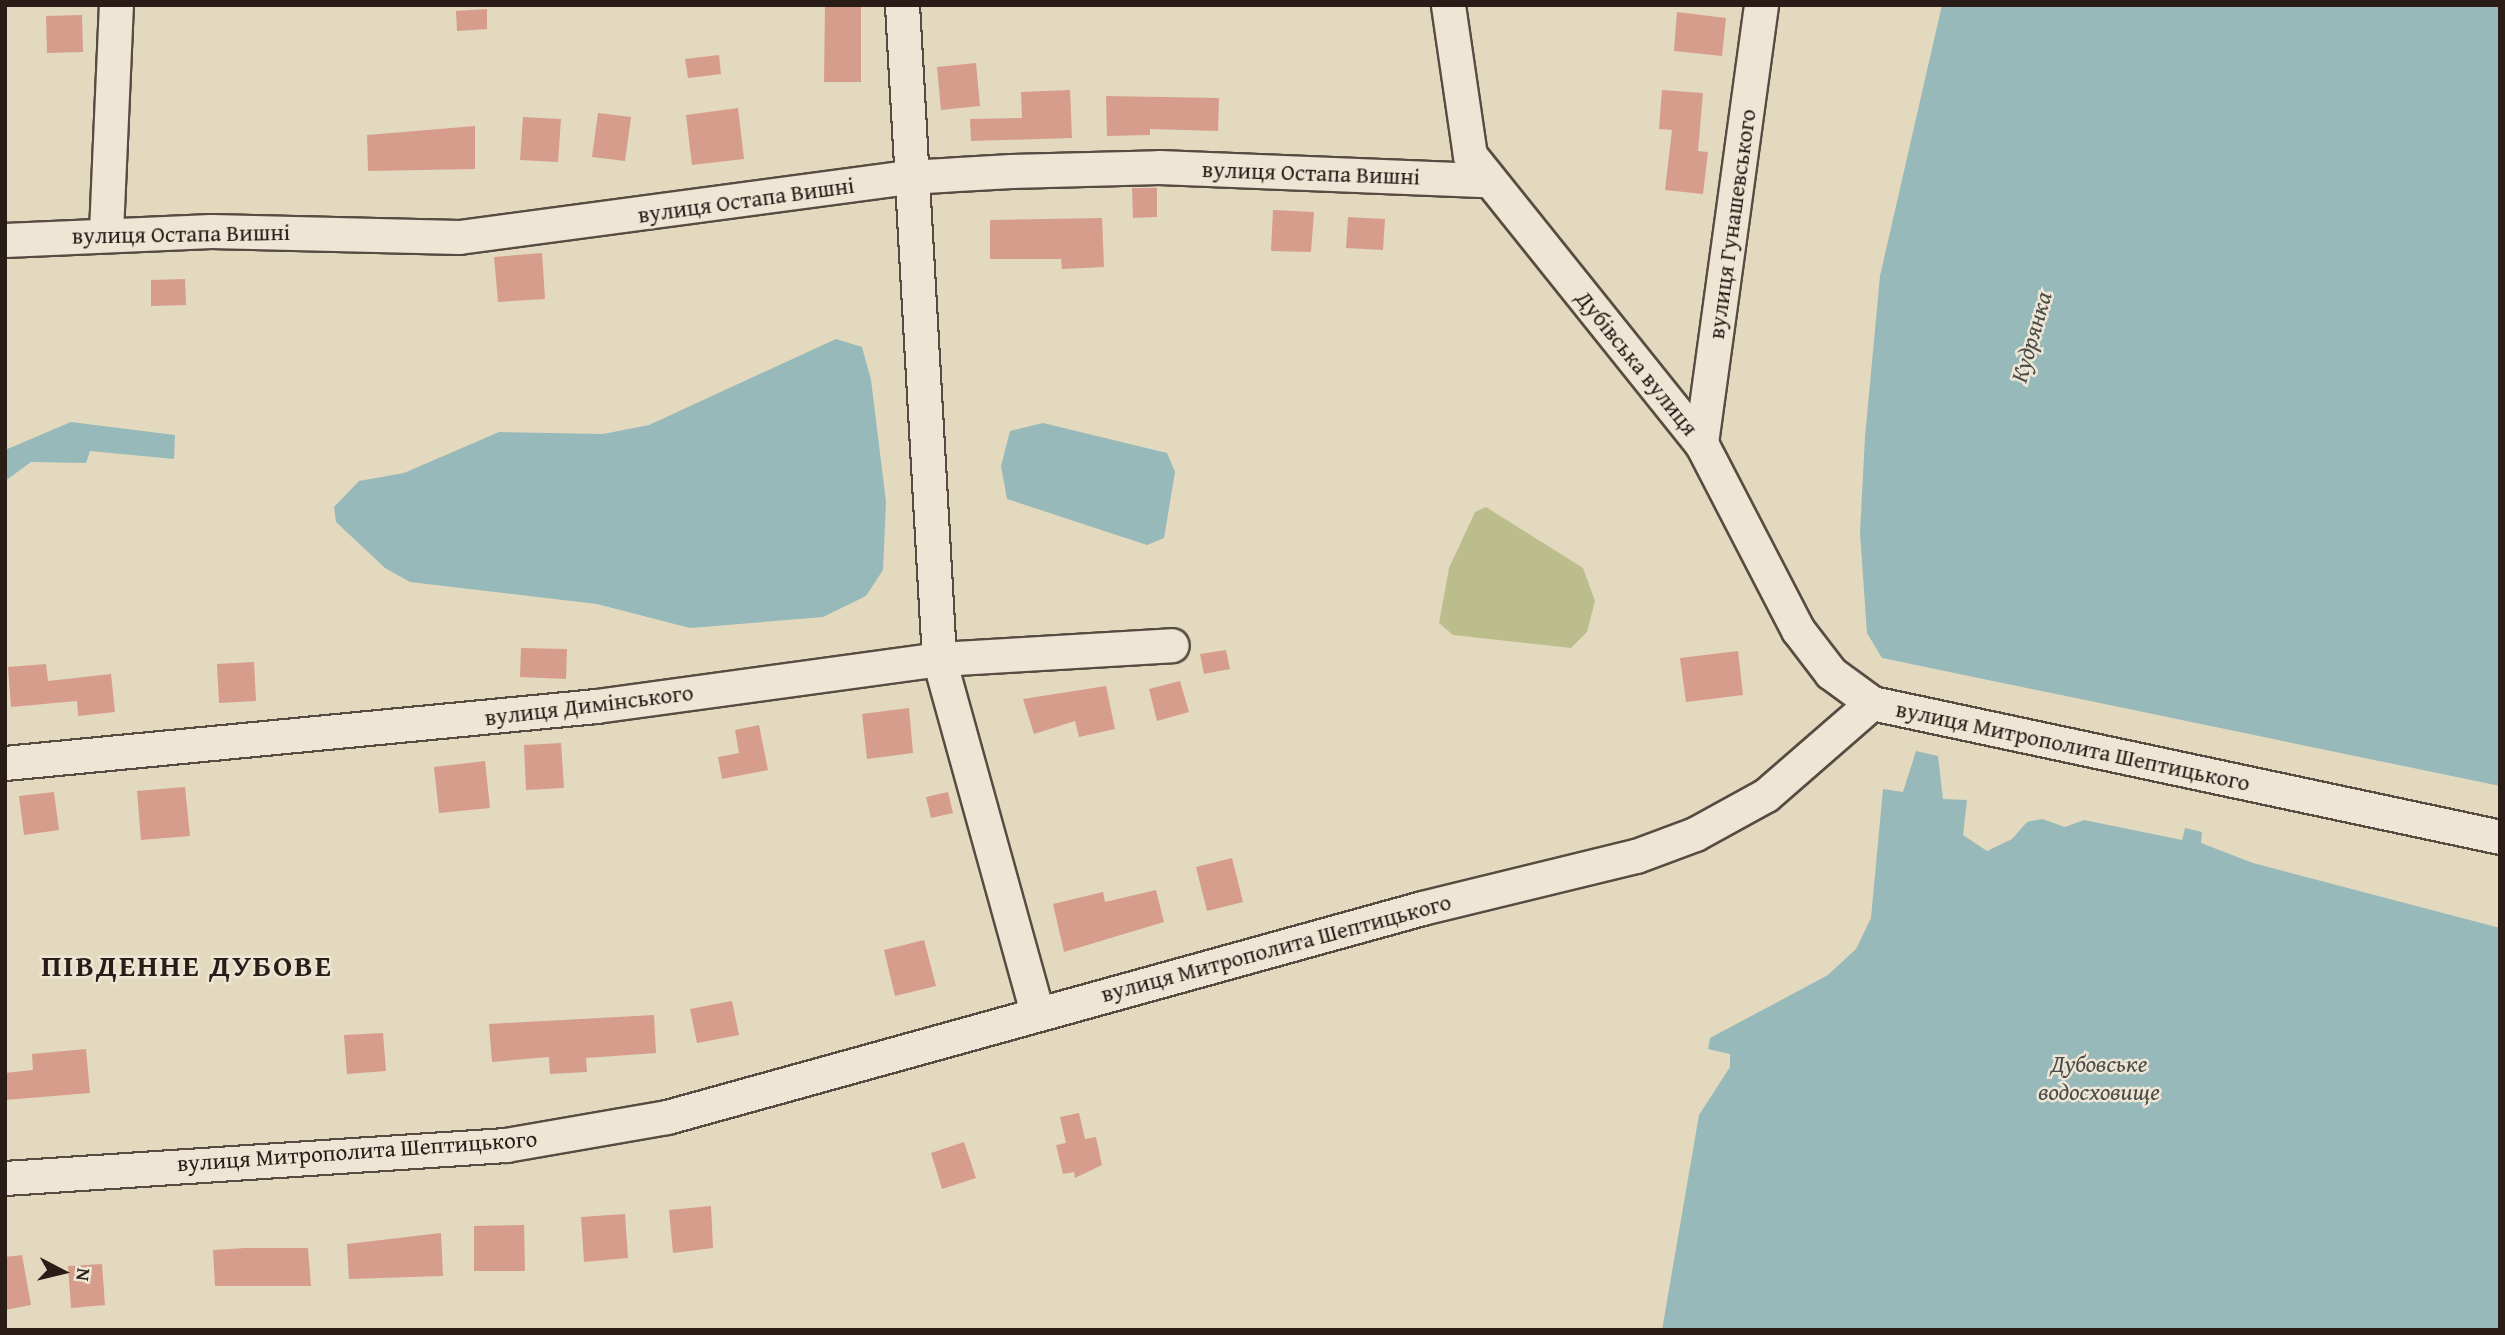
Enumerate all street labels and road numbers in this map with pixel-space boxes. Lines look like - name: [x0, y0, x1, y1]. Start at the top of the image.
- street label: вулиця Гунашевського: [1702, 107, 1762, 341]
- street label: вулиця Остапа Вишні: [1201, 155, 1421, 191]
- street label: вулиця Остапа Вишні: [636, 171, 856, 229]
- street label: вулиця Остапа Вишні: [72, 218, 290, 250]
- street label: Дубівська вулиця: [1570, 285, 1704, 441]
- street label: вулиця Димінського: [483, 679, 695, 731]
- street label: вулиця Митрополита Шептицького: [1893, 695, 2253, 797]
- street label: вулиця Митрополита Шептицького: [1098, 888, 1454, 1008]
- street label: вулиця Митрополита Шептицького: [176, 1125, 538, 1177]

